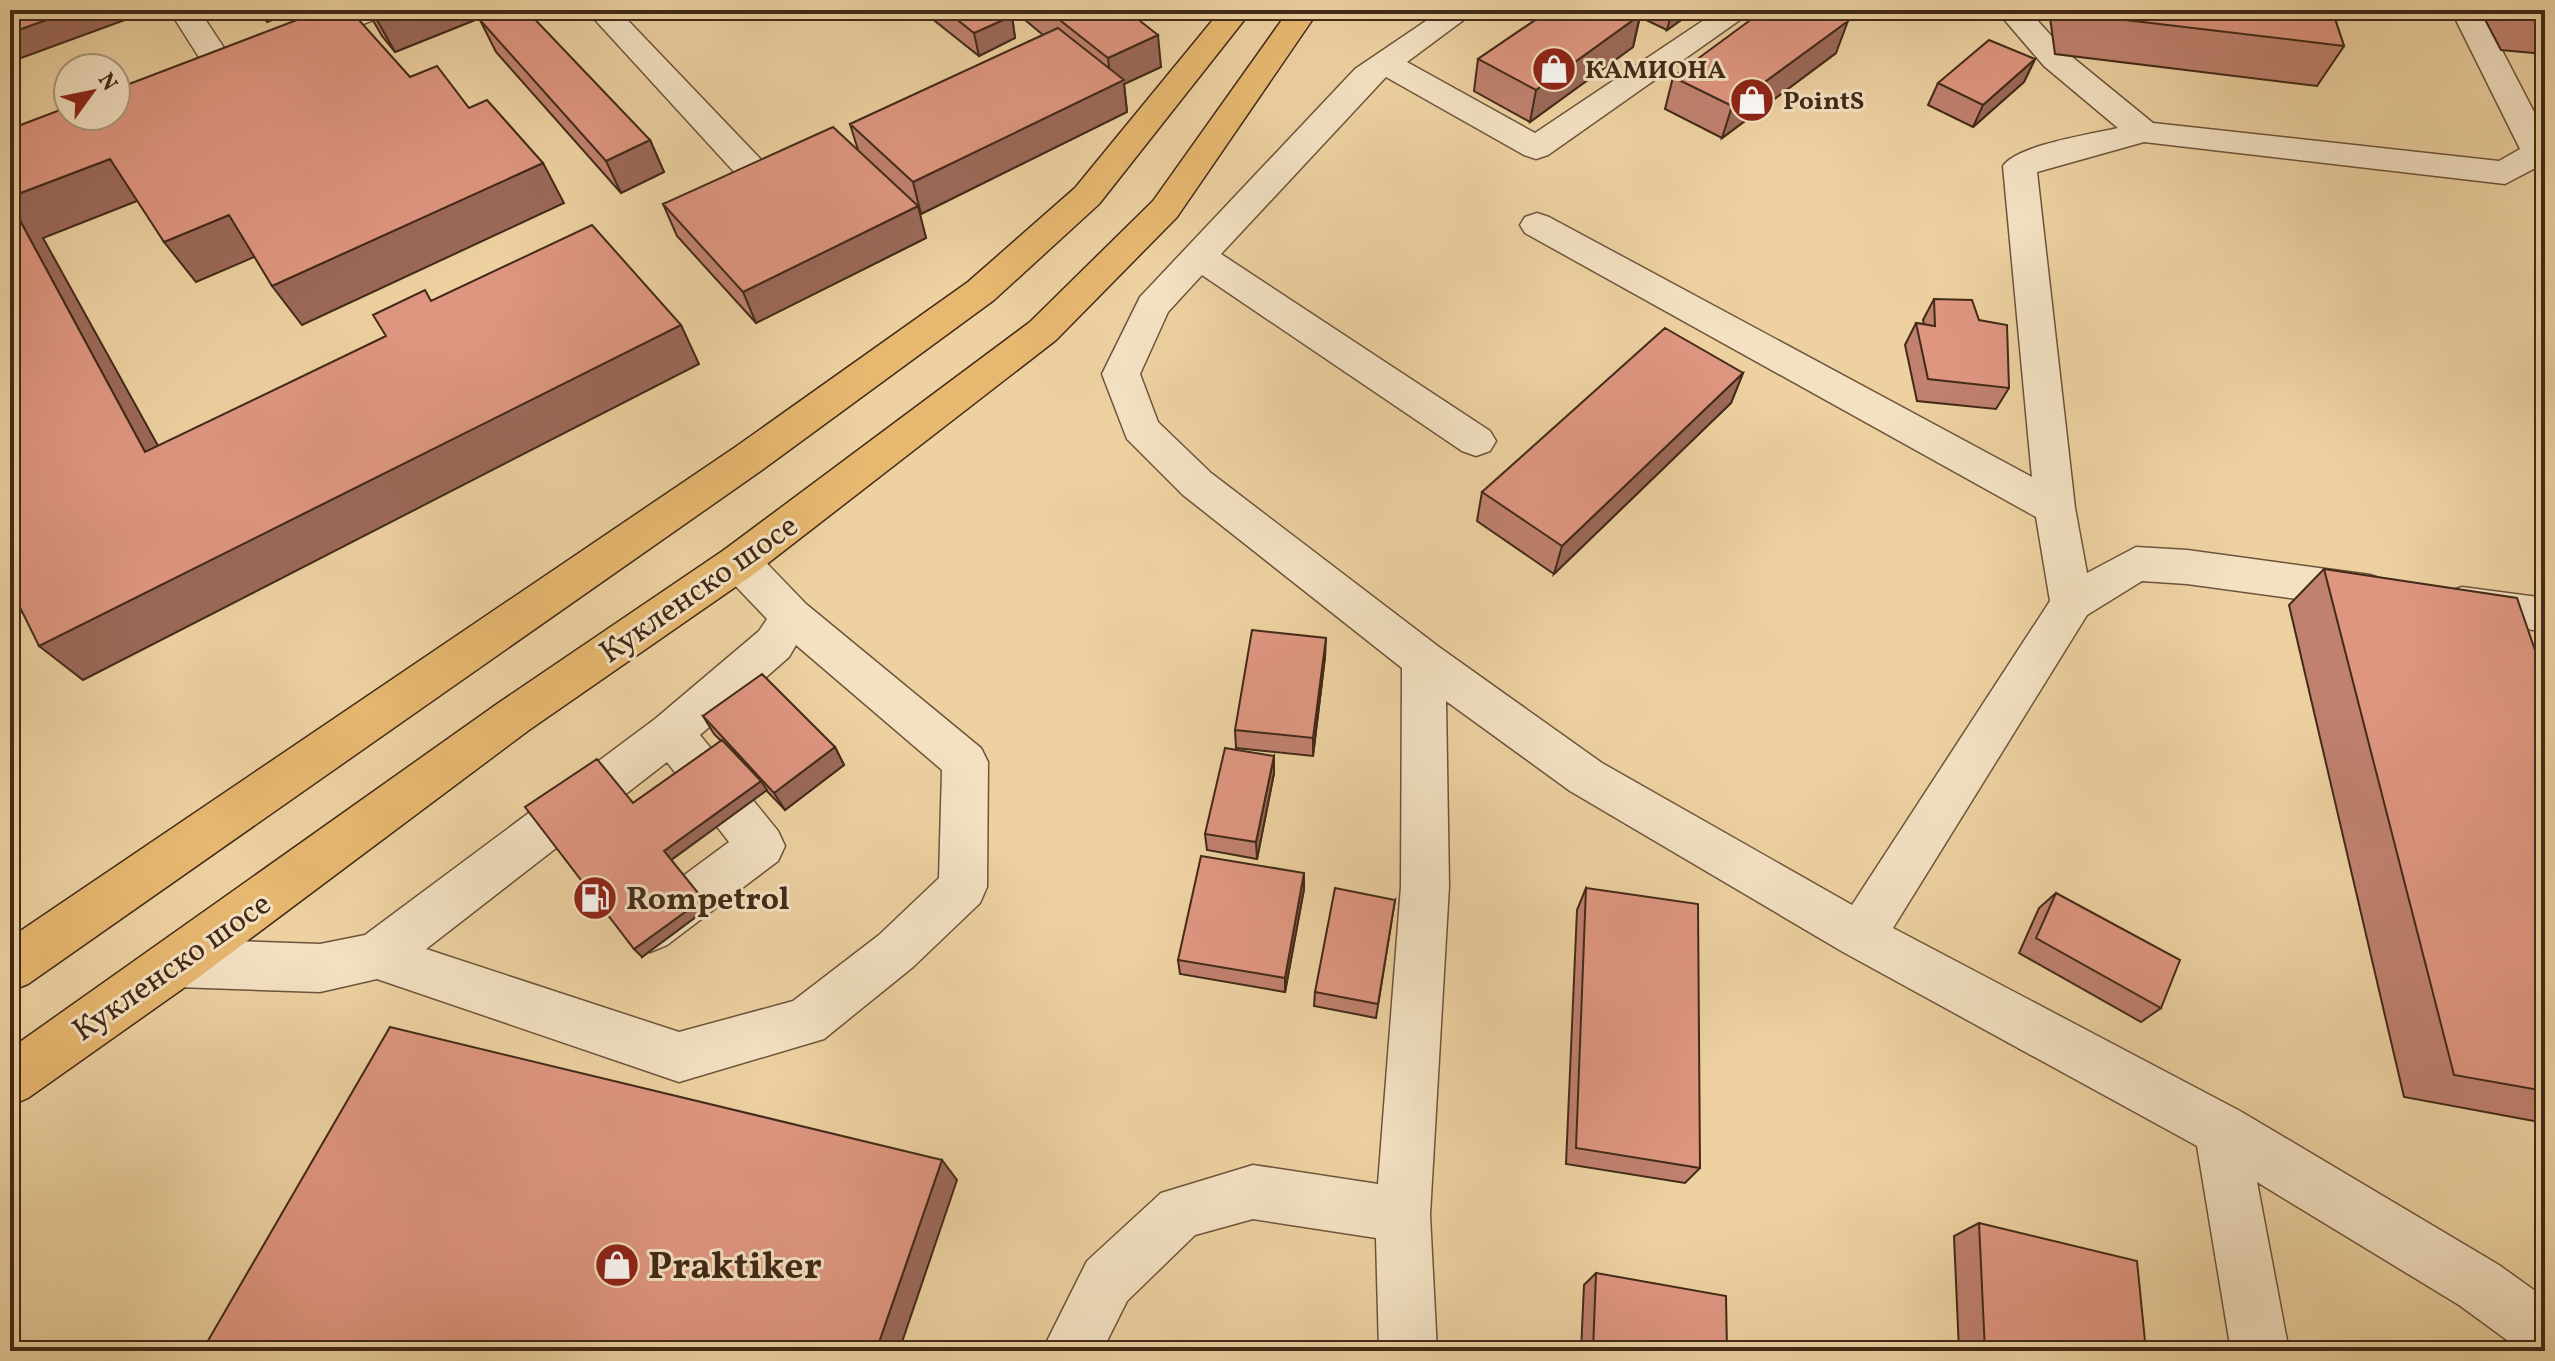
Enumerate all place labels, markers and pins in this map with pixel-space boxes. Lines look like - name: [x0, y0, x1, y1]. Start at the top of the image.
- shop icon: КАМИОНА: [1530, 45, 1578, 93]
- place label: КАМИОНА: [1585, 53, 1727, 89]
- shop icon: PointS: [1728, 76, 1776, 124]
- place label: PointS: [1783, 84, 1864, 120]
- fuel station icon: Rompetrol: [571, 874, 619, 922]
- place label: Rompetrol: [626, 879, 790, 923]
- shop icon: Praktiker: [593, 1241, 641, 1289]
- place label: Praktiker: [648, 1242, 822, 1295]

